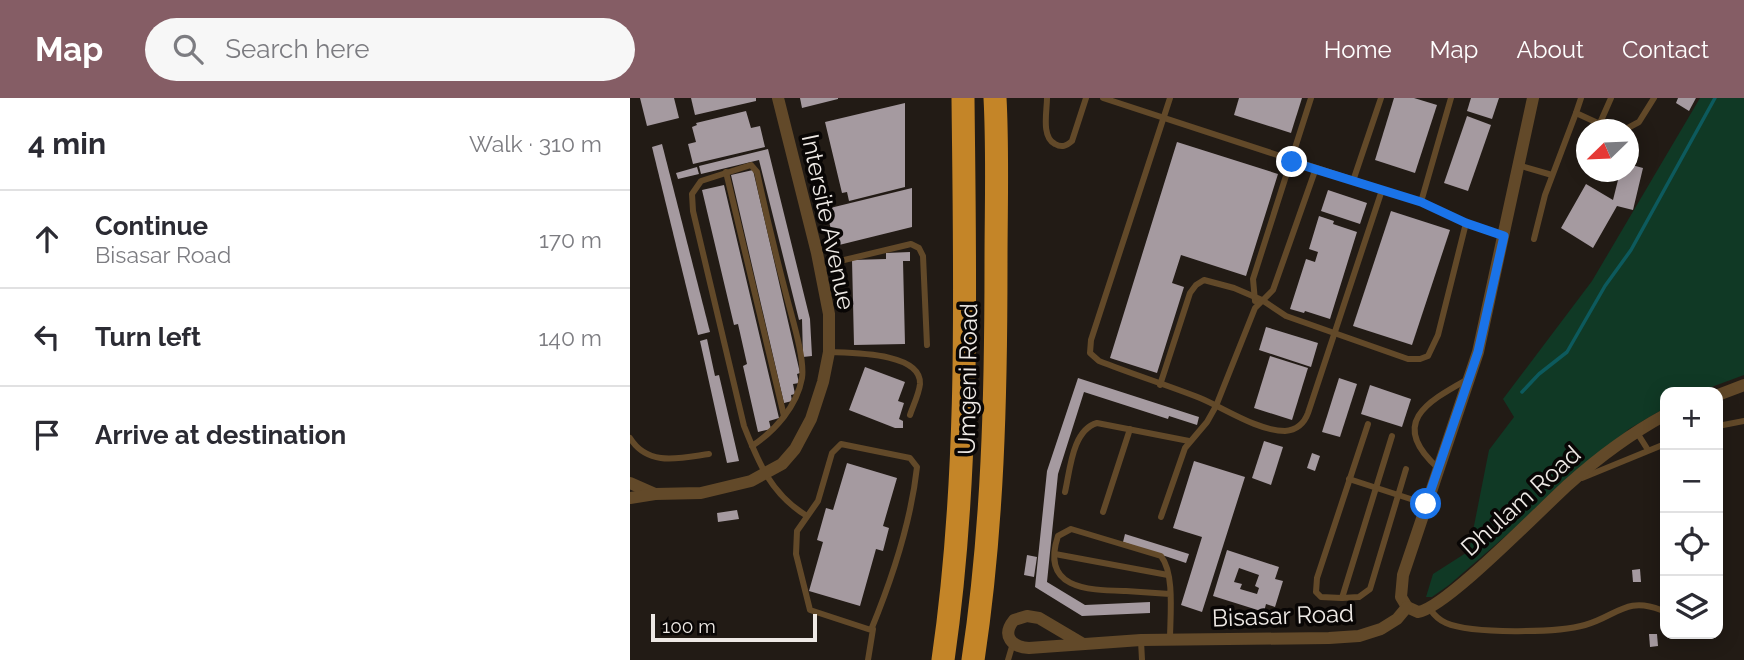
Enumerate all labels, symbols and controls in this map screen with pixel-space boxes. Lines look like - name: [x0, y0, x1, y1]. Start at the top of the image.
- search box: [145, 18, 635, 81]
- text: Map: [35, 30, 103, 69]
- icon: search: [169, 30, 207, 68]
- text: Search here: [225, 34, 370, 64]
- text: Home: [1324, 35, 1392, 64]
- text: Map: [1430, 35, 1478, 64]
- text: About: [1516, 35, 1584, 64]
- text: Contact: [1622, 35, 1709, 64]
- north arrow: [1576, 119, 1639, 182]
- text: 4 min: [28, 126, 106, 161]
- text: Walk · 310 m: [469, 130, 602, 157]
- street label: Intersite Avenue: [796, 132, 861, 312]
- route end: [1276, 146, 1307, 177]
- text: Continue: [95, 211, 208, 241]
- icon: ahead: [28, 220, 66, 258]
- text: 170 m: [539, 226, 602, 253]
- text: Bisasar Road: [95, 241, 231, 268]
- street label: Umgeni Road: [952, 303, 983, 455]
- icon: left: [28, 318, 66, 356]
- text: Turn left: [95, 322, 201, 352]
- text: 140 m: [539, 324, 602, 351]
- map controls: [1660, 387, 1723, 639]
- button: +: [1660, 387, 1723, 450]
- icon: arrive: [28, 416, 66, 454]
- text: Arrive at destination: [95, 420, 346, 450]
- street label: Dhulam Road: [1455, 439, 1586, 562]
- button: −: [1660, 450, 1723, 513]
- route start: [1410, 488, 1441, 519]
- button: locate: [1660, 513, 1723, 576]
- button: layers: [1660, 576, 1723, 639]
- street label: Bisasar Road: [1211, 599, 1355, 632]
- scale bar: [651, 611, 817, 643]
- text: 100 m: [662, 615, 716, 637]

